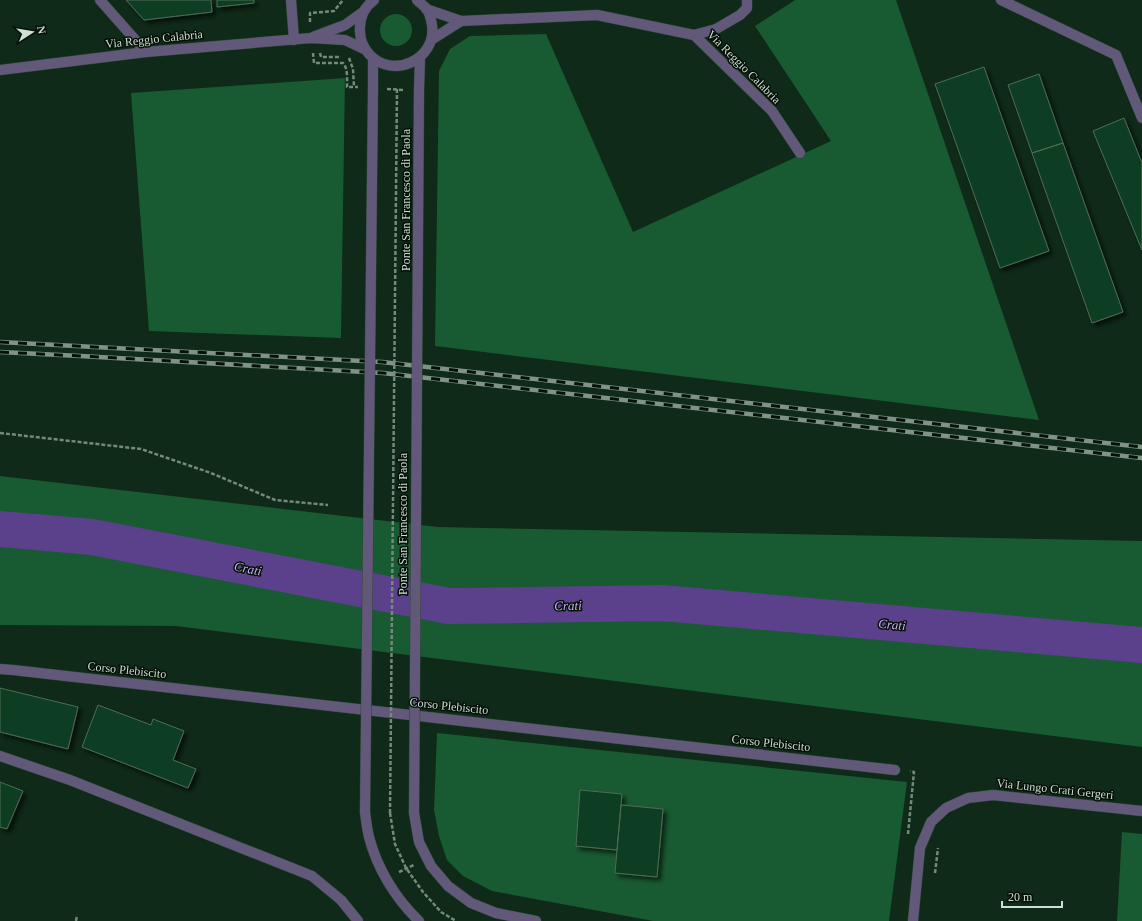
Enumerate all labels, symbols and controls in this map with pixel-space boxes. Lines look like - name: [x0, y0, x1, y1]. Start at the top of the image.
- north arrow: [12, 12, 52, 52]
- text: N: [35, 25, 48, 35]
- street label: Via Reggio Calabria: [105, 27, 204, 51]
- street label: Via Reggio Calabria: [704, 27, 784, 107]
- street label: Ponte San Francesco di Paola: [399, 128, 413, 271]
- street label: Ponte San Francesco di Paola: [396, 452, 410, 595]
- water label: Crati: [233, 559, 263, 579]
- water label: Crati: [554, 598, 582, 613]
- water label: Crati: [878, 616, 907, 633]
- street label: Corso Plebiscito: [87, 659, 167, 681]
- street label: Corso Plebiscito: [409, 695, 489, 717]
- street label: Corso Plebiscito: [731, 732, 811, 754]
- street label: Via Lungo Crati Gergeri: [996, 776, 1115, 802]
- scale bar: [1002, 883, 1062, 909]
- text: 20 m: [1008, 890, 1033, 904]

